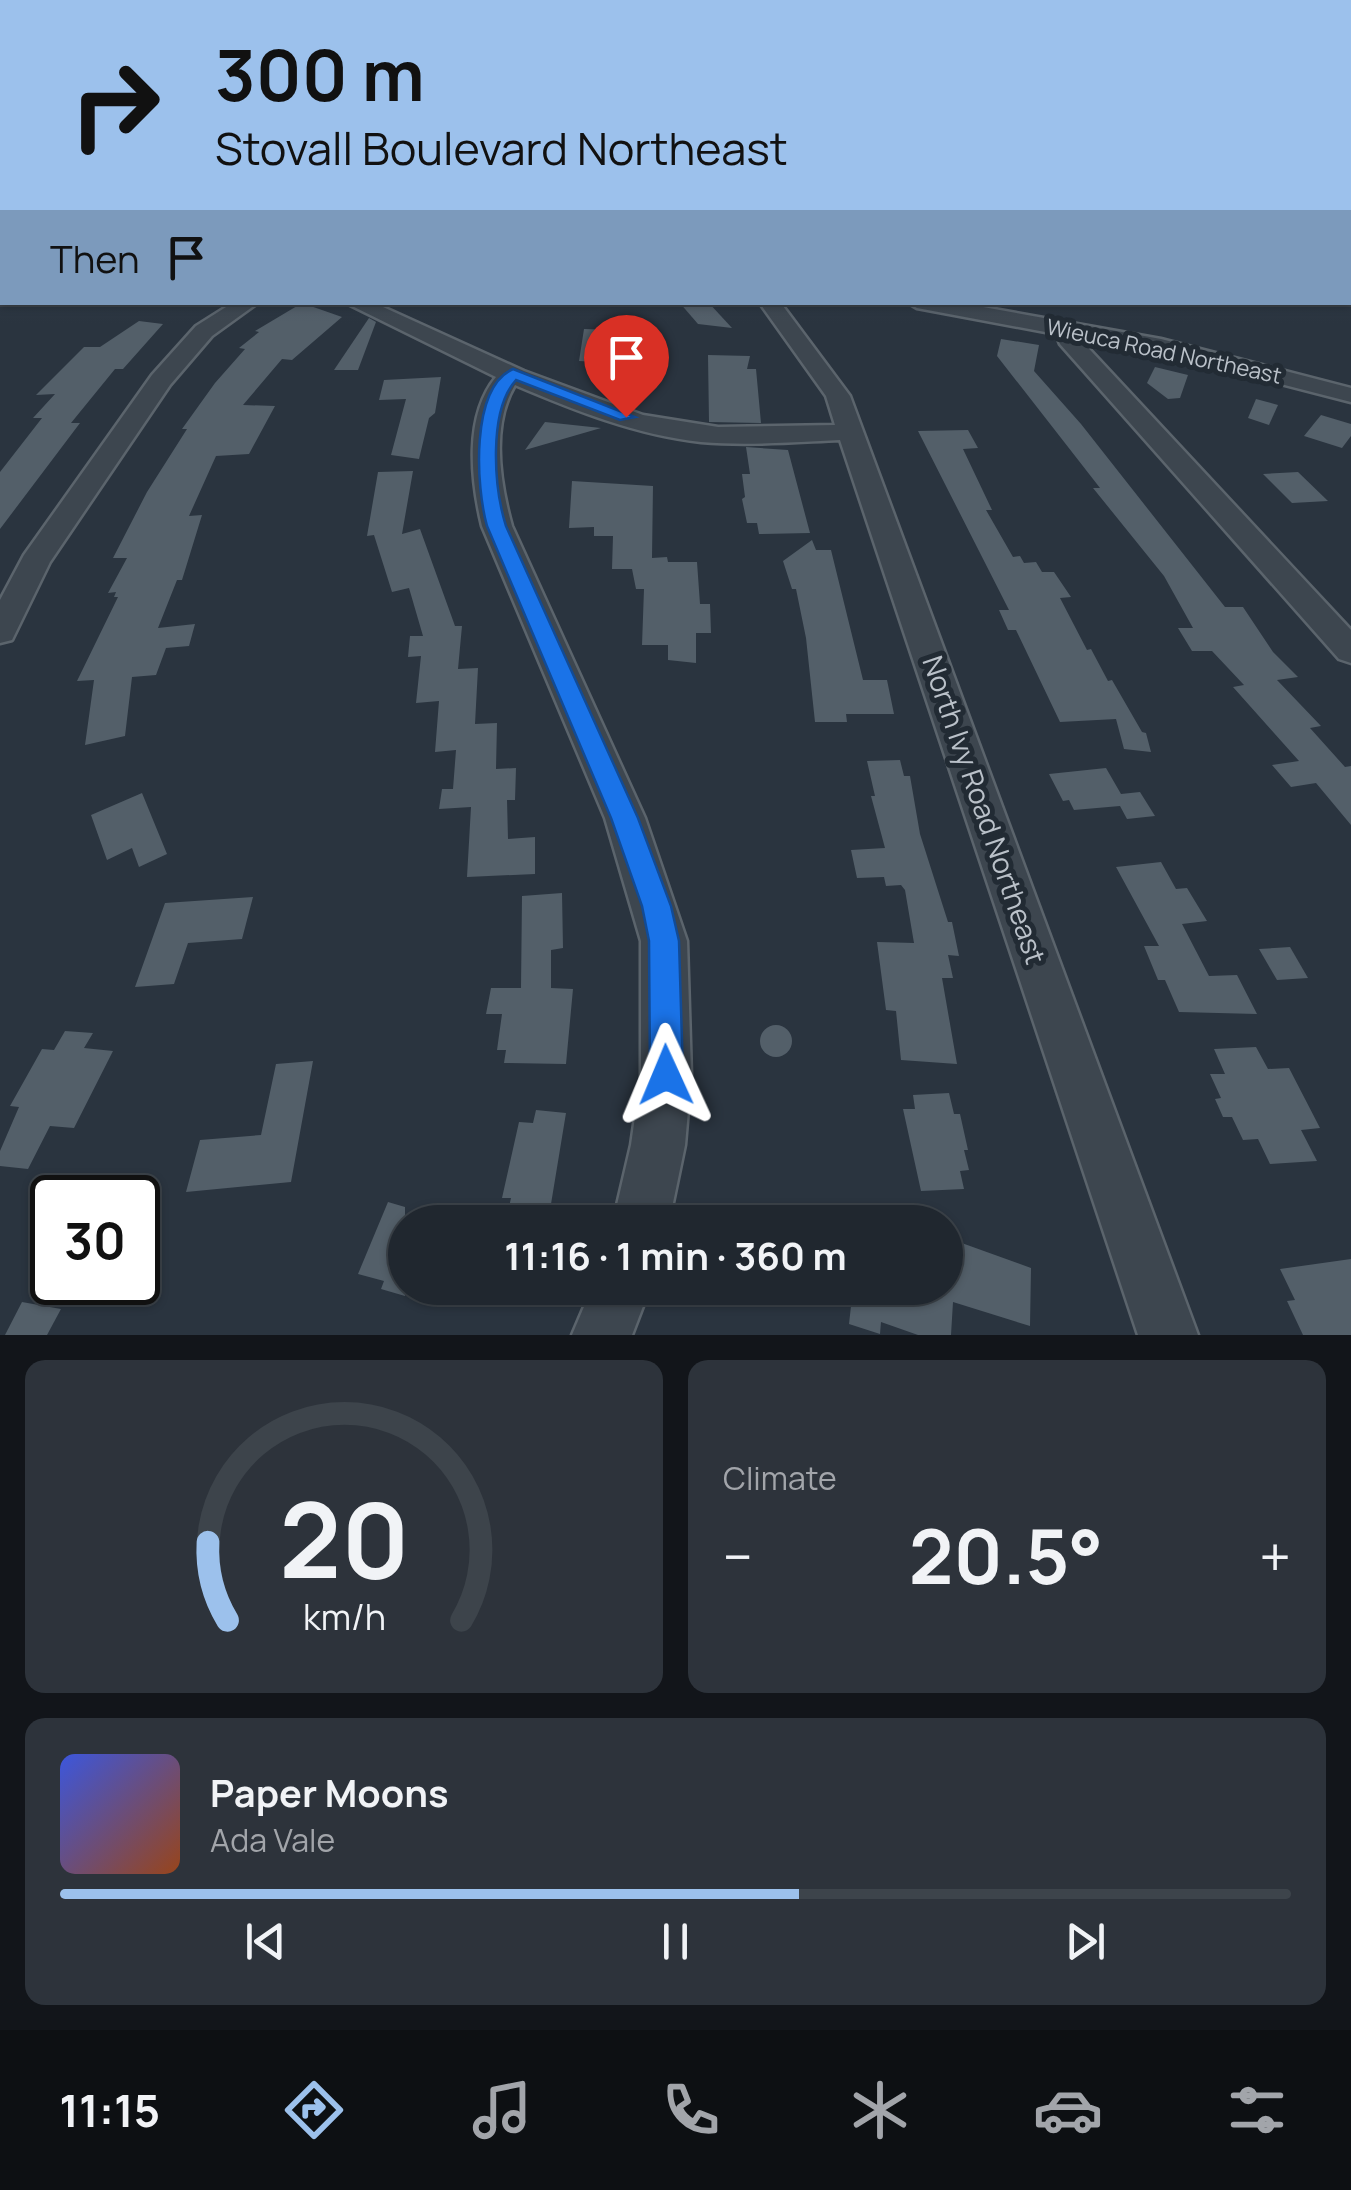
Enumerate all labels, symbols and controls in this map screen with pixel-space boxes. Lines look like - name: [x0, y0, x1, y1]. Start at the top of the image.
- text: 300 m: [215, 26, 425, 122]
- icon: right: [50, 40, 180, 170]
- text: Stovall Boulevard Northeast: [215, 117, 788, 179]
- icon: arrive: [159, 230, 214, 285]
- text: Then: [50, 232, 139, 284]
- street label: Wieuca Road Northeast: [1044, 311, 1284, 391]
- pin: [584, 315, 669, 418]
- icon: arrive: [599, 330, 654, 385]
- street label: North Ivy Road Northeast: [914, 651, 1056, 969]
- position arrow: [614, 1023, 718, 1127]
- speed limit sign: 30: [30, 1175, 160, 1305]
- text: 11:16 · 1 min · 360 m: [504, 1229, 847, 1281]
- text: Climate: [723, 1456, 837, 1500]
- text: 20: [279, 1467, 409, 1609]
- text: 20.5°: [909, 1504, 1103, 1607]
- text: −: [723, 1518, 753, 1594]
- text: +: [1259, 1518, 1291, 1594]
- text: km/h: [302, 1592, 386, 1641]
- text: Paper Moons: [210, 1766, 449, 1818]
- text: Ada Vale: [210, 1818, 335, 1862]
- icon: previous: [238, 1914, 293, 1969]
- icon: pause: [648, 1914, 703, 1969]
- icon: next: [1058, 1914, 1113, 1969]
- icon: directions: [279, 2075, 349, 2145]
- icon: music: [467, 2075, 537, 2145]
- icon: phone: [656, 2075, 726, 2145]
- icon: climate: [845, 2075, 915, 2145]
- icon: car: [1033, 2075, 1103, 2145]
- icon: filters: [1222, 2075, 1292, 2145]
- text: 11:15: [59, 2079, 160, 2141]

